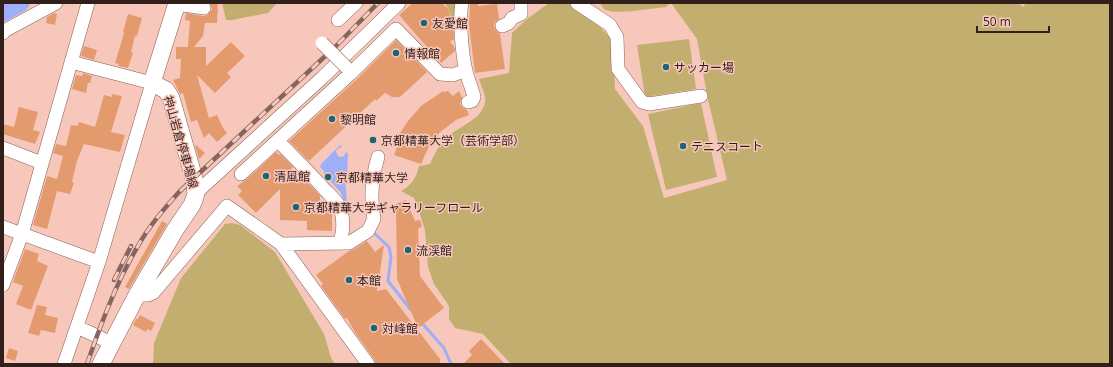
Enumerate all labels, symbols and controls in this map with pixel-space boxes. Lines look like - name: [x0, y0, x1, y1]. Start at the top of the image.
- scale bar: [977, 8, 1049, 34]
- text: 50 m: [983, 13, 1011, 30]
- place label: 友愛館: [432, 15, 468, 32]
- marker: 友愛館: [419, 18, 429, 28]
- place label: 情報館: [404, 45, 440, 62]
- marker: 情報館: [391, 48, 401, 58]
- place label: サッカー場: [674, 59, 734, 76]
- marker: サッカー場: [661, 62, 671, 72]
- street label: 神山岩倉停車場線: [160, 94, 202, 190]
- place label: 黎明館: [340, 111, 376, 128]
- marker: 黎明館: [327, 114, 337, 124]
- place label: 京都精華大学（芸術学部）: [381, 132, 525, 149]
- marker: 京都精華大学（芸術学部）: [368, 135, 378, 145]
- place label: テニスコート: [691, 138, 763, 155]
- marker: テニスコート: [678, 141, 688, 151]
- place label: 清風館: [274, 168, 310, 185]
- place label: 京都精華大学: [336, 169, 408, 186]
- marker: 清風館: [261, 171, 271, 181]
- marker: 京都精華大学: [323, 172, 333, 182]
- place label: 京都精華大学ギャラリーフロール: [304, 199, 483, 216]
- marker: 京都精華大学ギャラリーフロール: [291, 202, 301, 212]
- place label: 流渓館: [416, 242, 452, 259]
- marker: 流渓館: [403, 245, 413, 255]
- place label: 本館: [357, 272, 381, 289]
- marker: 本館: [344, 275, 354, 285]
- place label: 対峰館: [382, 320, 418, 337]
- marker: 対峰館: [369, 323, 379, 333]

